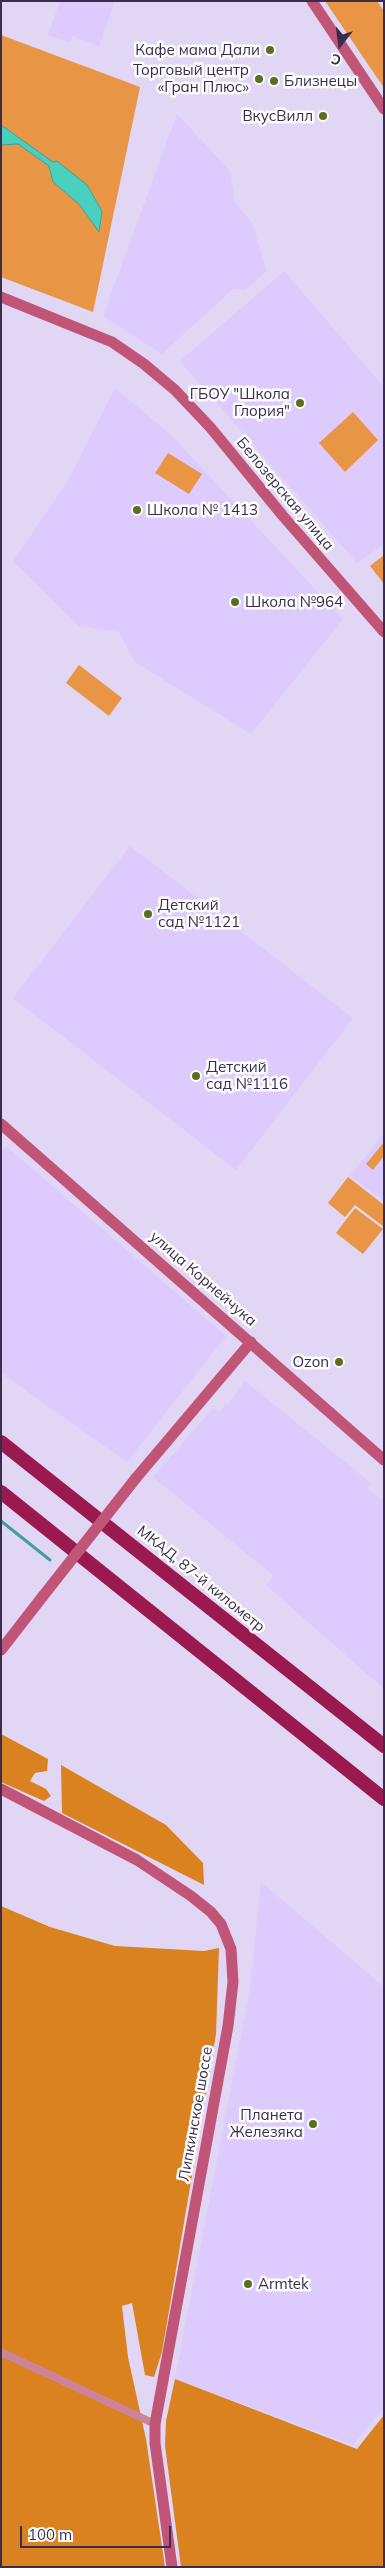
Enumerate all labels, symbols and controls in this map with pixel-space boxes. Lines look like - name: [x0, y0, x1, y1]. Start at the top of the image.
- north arrow: [315, 20, 365, 70]
- place label: Кафе мама Дали: [135, 41, 260, 59]
- marker: Кафе мама Дали: [264, 44, 276, 56]
- text: С: [329, 50, 343, 69]
- place label: Торговый центр «Гран Плюс»: [133, 61, 249, 96]
- place label: Близнецы: [284, 72, 357, 90]
- marker: Торговый центр «Гран Плюс»: [253, 73, 265, 85]
- marker: Близнецы: [268, 75, 280, 87]
- place label: ВкусВилл: [242, 107, 313, 125]
- marker: ВкусВилл: [317, 110, 329, 122]
- place label: ГБОУ "Школа Глория": [190, 385, 290, 420]
- marker: ГБОУ "Школа Глория": [294, 397, 306, 409]
- street label: Белозерская улица: [233, 434, 337, 554]
- place label: Школа № 1413: [147, 501, 258, 519]
- marker: Школа № 1413: [131, 504, 143, 516]
- place label: Школа №964: [245, 593, 343, 611]
- marker: Школа №964: [229, 596, 241, 608]
- place label: Детский сад №1121: [158, 896, 240, 931]
- marker: Детский сад №1121: [142, 908, 154, 920]
- place label: Детский сад №1116: [206, 1058, 288, 1093]
- marker: Детский сад №1116: [190, 1070, 202, 1082]
- street label: улица Корнейчука: [146, 1228, 260, 1330]
- place label: Ozon: [292, 1353, 329, 1371]
- marker: Ozon: [333, 1356, 345, 1368]
- street label: МКАД, 87-й километр: [134, 1522, 268, 1636]
- street label: Липкинское шоссе: [175, 2045, 217, 2183]
- place label: Планета Железяка: [230, 2106, 303, 2141]
- marker: Планета Железяка: [307, 2118, 319, 2130]
- place label: Armtek: [258, 2275, 309, 2293]
- marker: Armtek: [242, 2278, 254, 2290]
- scale bar: [22, 2516, 174, 2548]
- text: 100 m: [28, 2525, 72, 2544]

